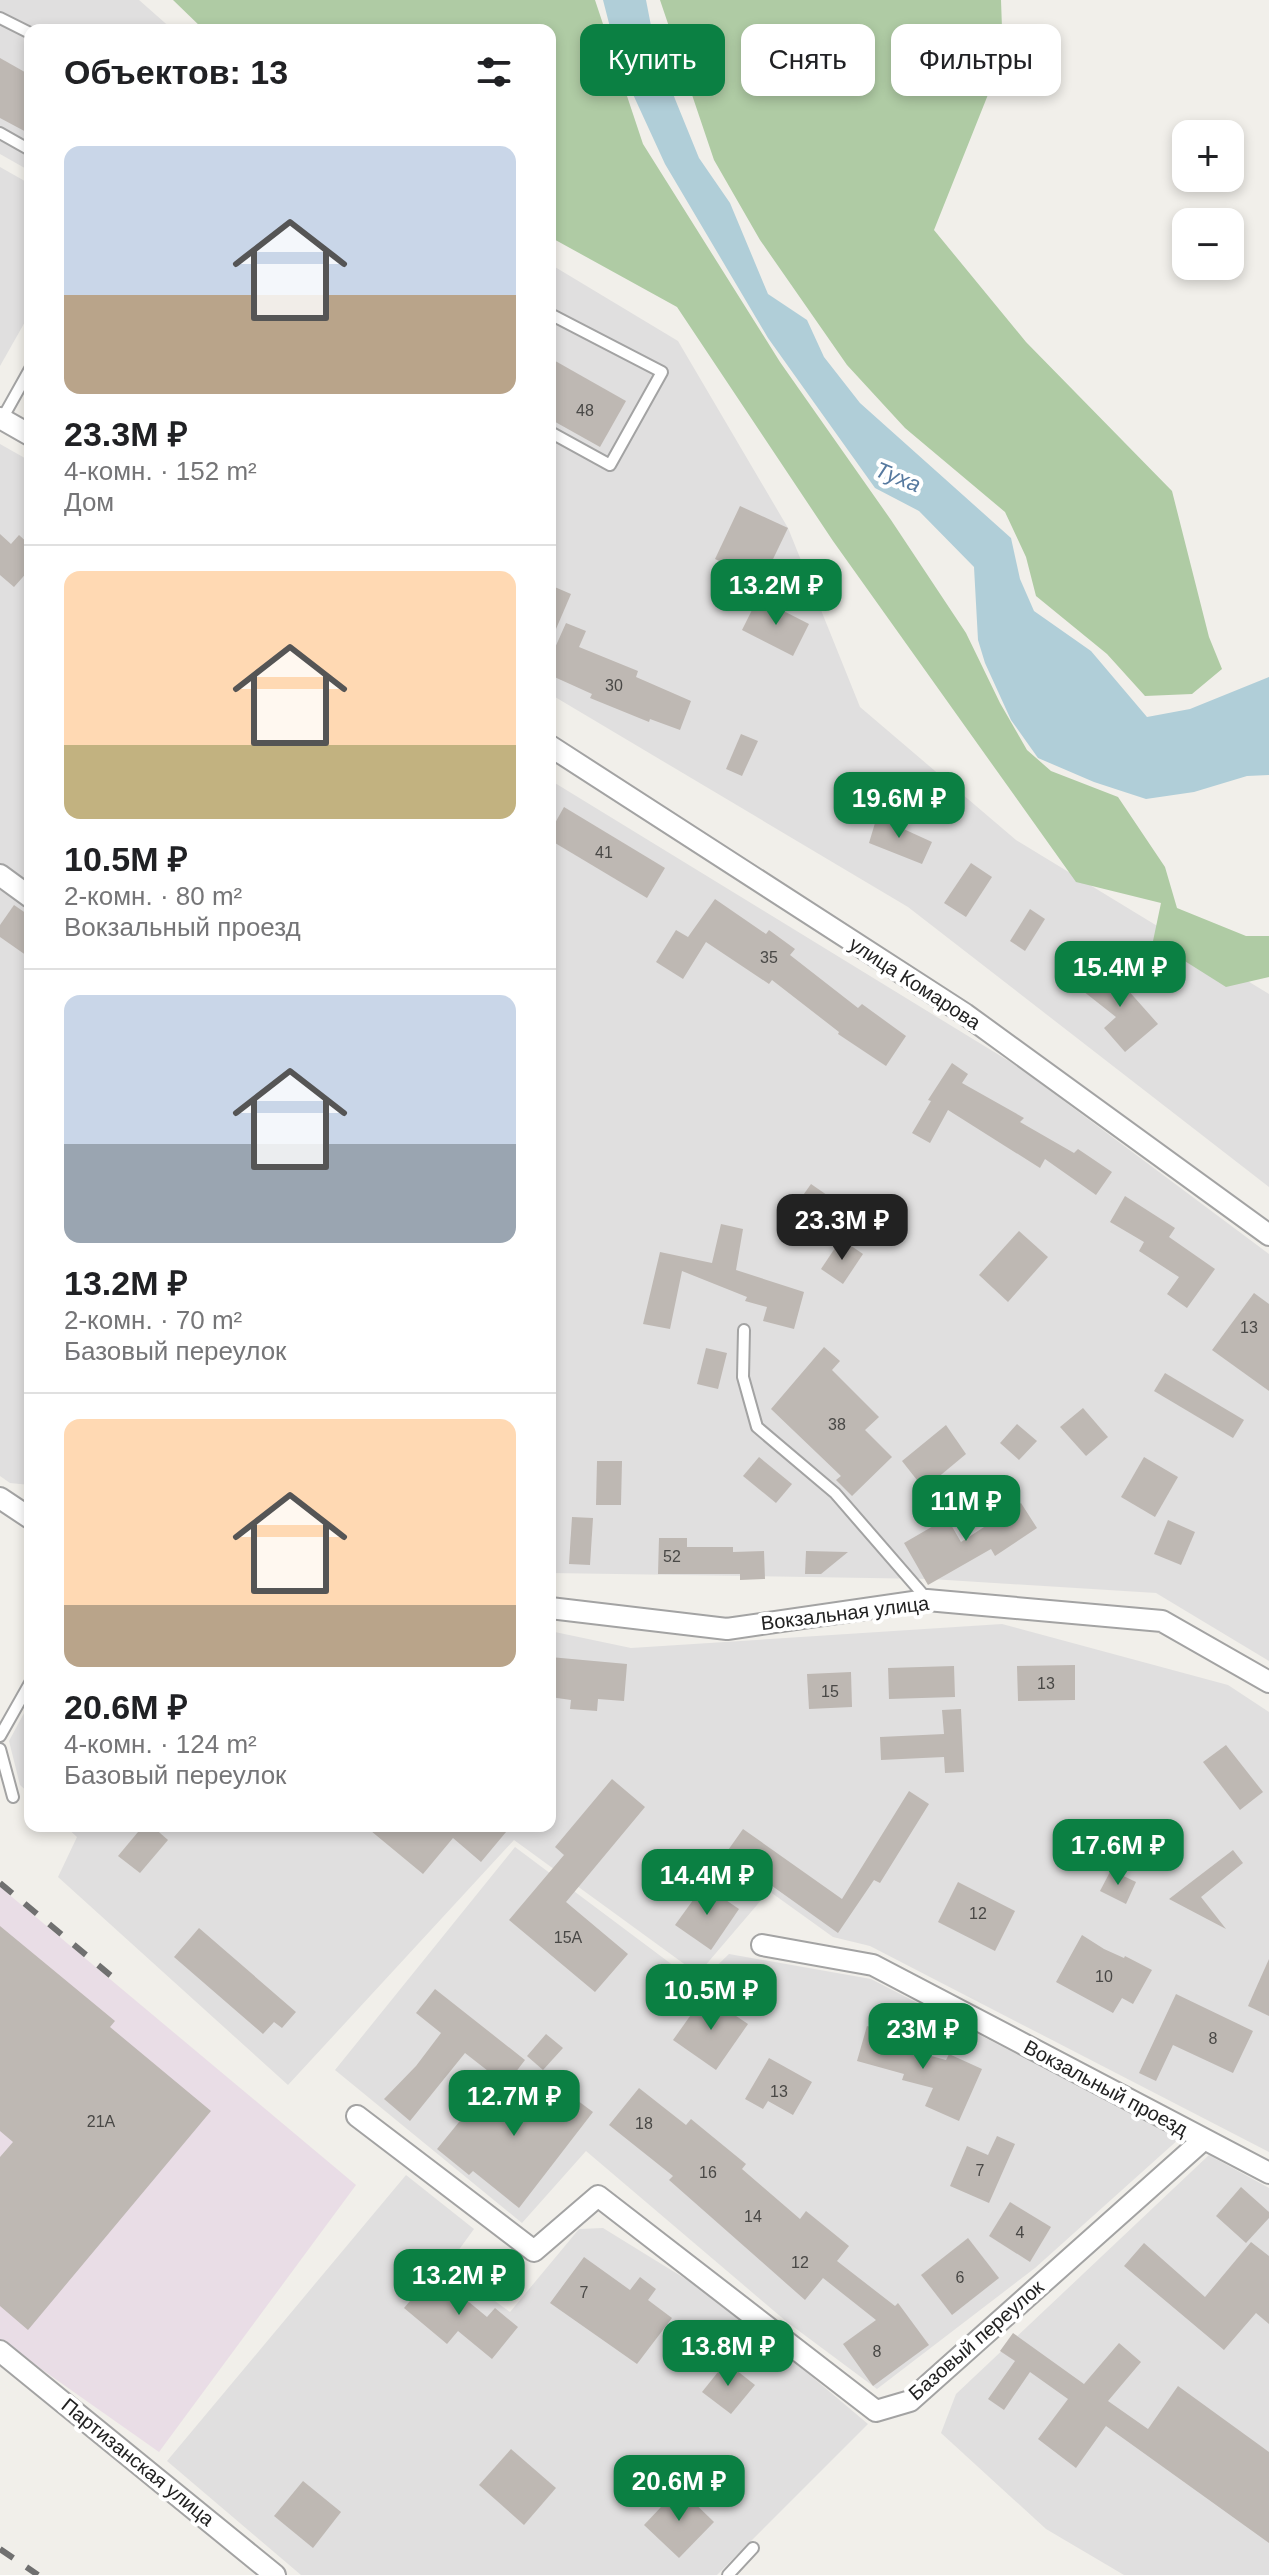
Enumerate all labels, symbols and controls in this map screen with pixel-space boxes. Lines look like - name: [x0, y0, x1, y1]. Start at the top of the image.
- chip: Купить: [580, 24, 725, 96]
- chip: Снять: [741, 24, 875, 96]
- chip: Фильтры: [891, 24, 1061, 96]
- icon: filters: [472, 50, 516, 94]
- text: Объектов: 13: [64, 53, 288, 91]
- map controls: [1172, 120, 1244, 280]
- button: +: [1172, 120, 1244, 192]
- icon: home: [218, 198, 362, 342]
- button: −: [1172, 208, 1244, 280]
- house number: 48: [576, 402, 594, 419]
- text: 23.3M ₽: [64, 415, 188, 453]
- text: 4-комн. · 152 m²: [64, 456, 257, 486]
- water label: Туха: [872, 457, 924, 497]
- text: Дом: [64, 487, 114, 517]
- pin: 13.2M ₽: [702, 559, 850, 627]
- text: 13.2M ₽: [729, 570, 823, 600]
- icon: home: [218, 623, 362, 767]
- house number: 30: [605, 677, 623, 694]
- pin: 19.6M ₽: [825, 772, 973, 840]
- text: 19.6M ₽: [852, 783, 946, 813]
- text: 10.5M ₽: [64, 840, 188, 878]
- house number: 41: [595, 844, 613, 861]
- text: 2-комн. · 80 m²: [64, 881, 242, 911]
- text: Вокзальный проезд: [64, 912, 301, 942]
- street label: улица Комарова: [845, 932, 985, 1034]
- pin: 15.4M ₽: [1046, 941, 1194, 1009]
- house number: 35: [760, 949, 778, 966]
- text: 15.4M ₽: [1073, 952, 1167, 982]
- icon: home: [218, 1047, 362, 1191]
- pin: 23.3M ₽: [768, 1194, 916, 1262]
- text: 23.3M ₽: [795, 1205, 889, 1235]
- text: 13.2M ₽: [64, 1264, 188, 1302]
- text: 2-комн. · 70 m²: [64, 1305, 242, 1335]
- house number: 13: [1240, 1319, 1258, 1336]
- text: Базовый переулок: [64, 1336, 286, 1366]
- house number: 38: [828, 1416, 846, 1433]
- icon: home: [218, 1471, 362, 1615]
- pin: 11M ₽: [910, 1475, 1022, 1543]
- text: 11M ₽: [930, 1486, 1002, 1516]
- house number: 52: [663, 1548, 681, 1565]
- street label: Вокзальная улица: [760, 1592, 931, 1634]
- house number: 13: [1037, 1675, 1055, 1692]
- house number: 15: [821, 1683, 839, 1700]
- text: 20.6M ₽: [64, 1688, 188, 1726]
- text: 4-комн. · 124 m²: [64, 1729, 257, 1759]
- text: Базовый переулок: [64, 1760, 286, 1790]
- pin: 17.6M ₽: [1044, 1819, 1192, 1887]
- text: 17.6M ₽: [1071, 1830, 1165, 1860]
- pin: 14.4M ₽: [633, 1849, 781, 1917]
- text: 14.4M ₽: [660, 1860, 754, 1890]
- house number: 12: [969, 1905, 987, 1922]
- house number: 15А: [554, 1929, 583, 1946]
- pin: 10.5M ₽: [637, 1964, 785, 2032]
- house number: 10: [1095, 1968, 1113, 1985]
- text: 10.5M ₽: [664, 1975, 758, 2005]
- pin: 23M ₽: [867, 2003, 979, 2071]
- text: 23M ₽: [887, 2014, 959, 2044]
- house number: 8: [1209, 2030, 1218, 2047]
- street label: Вокзальный проезд: [1020, 2036, 1192, 2141]
- pin: 12.7M ₽: [440, 2070, 588, 2138]
- text: 12.7M ₽: [467, 2081, 561, 2111]
- house number: 13: [770, 2083, 788, 2100]
- house number: 21А: [87, 2113, 116, 2130]
- house number: 18: [635, 2115, 653, 2132]
- house number: 7: [976, 2162, 985, 2179]
- house number: 16: [699, 2164, 717, 2181]
- house number: 14: [744, 2208, 762, 2225]
- house number: 4: [1016, 2224, 1025, 2241]
- pin: 13.2M ₽: [385, 2249, 533, 2317]
- house number: 12: [791, 2254, 809, 2271]
- text: 13.2M ₽: [412, 2260, 506, 2290]
- house number: 6: [956, 2269, 965, 2286]
- street label: Базовый переулок: [904, 2275, 1048, 2404]
- house number: 7: [580, 2284, 589, 2301]
- pin: 13.8M ₽: [654, 2320, 802, 2388]
- text: 13.8M ₽: [681, 2331, 775, 2361]
- house number: 8: [873, 2343, 882, 2360]
- street label: Партизанская улица: [57, 2394, 219, 2531]
- pin: 20.6M ₽: [605, 2455, 753, 2523]
- text: 20.6M ₽: [632, 2466, 726, 2496]

